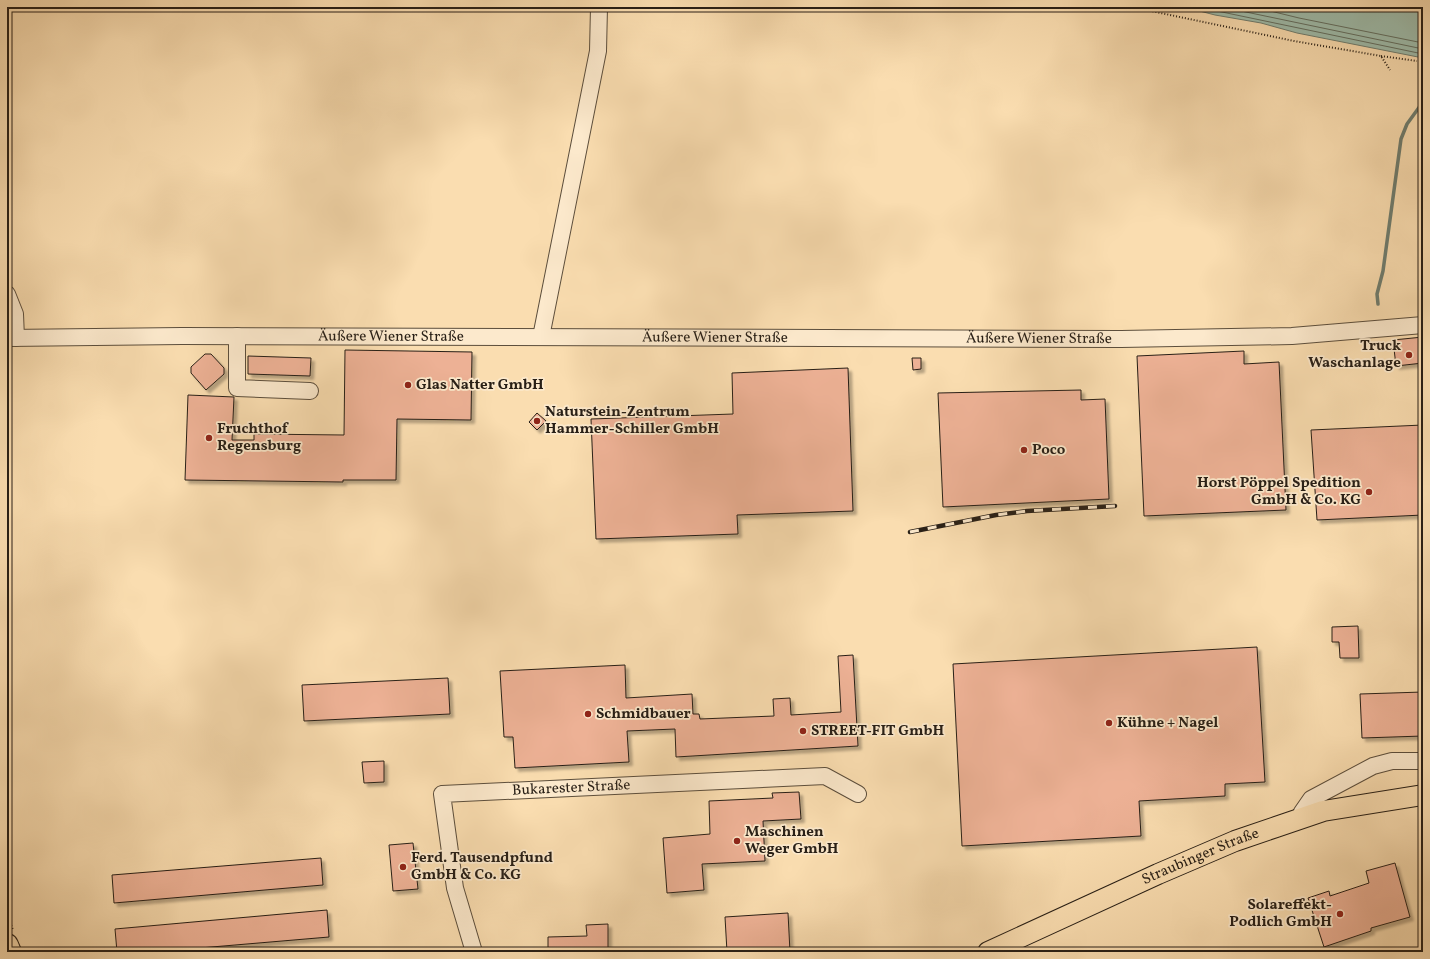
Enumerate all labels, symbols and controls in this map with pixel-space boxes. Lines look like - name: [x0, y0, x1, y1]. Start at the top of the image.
- street label: Äußere Wiener Straße: [318, 326, 464, 347]
- street label: Äußere Wiener Straße: [642, 327, 788, 348]
- street label: Äußere Wiener Straße: [966, 328, 1112, 349]
- place label: Truck Waschanlage: [1308, 336, 1401, 374]
- marker: Truck Waschanlage: [1404, 350, 1414, 360]
- place label: Glas Natter GmbH: [416, 375, 544, 396]
- marker: Glas Natter GmbH: [403, 380, 413, 390]
- place label: Naturstein-Zentrum Hammer-Schiller GmbH: [545, 402, 719, 440]
- marker: Naturstein-Zentrum Hammer-Schiller GmbH: [532, 416, 542, 426]
- place label: Fruchthof Regensburg: [217, 419, 301, 457]
- marker: Fruchthof Regensburg: [204, 433, 214, 443]
- place label: Poco: [1032, 440, 1066, 461]
- marker: Poco: [1019, 445, 1029, 455]
- place label: Horst Pöppel Spedition GmbH & Co. KG: [1197, 473, 1361, 511]
- marker: Horst Pöppel Spedition GmbH & Co. KG: [1364, 487, 1374, 497]
- place label: Schmidbauer: [596, 704, 691, 725]
- marker: Schmidbauer: [583, 709, 593, 719]
- place label: Kühne + Nagel: [1117, 713, 1218, 734]
- marker: Kühne + Nagel: [1104, 718, 1114, 728]
- place label: STREET-FIT GmbH: [811, 721, 944, 742]
- marker: STREET-FIT GmbH: [798, 726, 808, 736]
- street label: Bukarester Straße: [512, 775, 631, 801]
- place label: Maschinen Weger GmbH: [745, 822, 839, 860]
- street label: Straubinger Straße: [1139, 823, 1262, 890]
- marker: Maschinen Weger GmbH: [732, 836, 742, 846]
- place label: Ferd. Tausendpfund GmbH & Co. KG: [411, 848, 553, 886]
- marker: Ferd. Tausendpfund GmbH & Co. KG: [398, 862, 408, 872]
- place label: Solareffekt- Podlich GmbH: [1229, 895, 1332, 933]
- marker: Solareffekt- Podlich GmbH: [1335, 909, 1345, 919]

